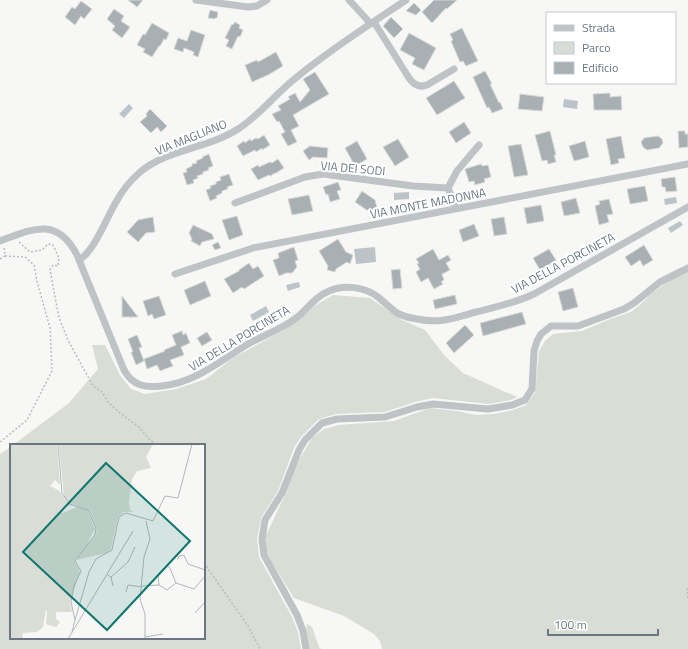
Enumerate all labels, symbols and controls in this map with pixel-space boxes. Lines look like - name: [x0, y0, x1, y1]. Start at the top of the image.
- legend: [546, 12, 676, 84]
- text: Strada: [582, 18, 615, 37]
- text: Parco: [582, 38, 611, 57]
- text: Edificio: [582, 58, 618, 77]
- street label: VIA MAGLIANO: [152, 114, 230, 160]
- street label: VIA DEI SODI: [320, 156, 386, 180]
- street label: VIA MONTE MADONNA: [368, 182, 488, 224]
- street label: VIA DELLA PORCINETA: [508, 228, 618, 298]
- street label: VIA DELLA PORCINETA: [185, 300, 293, 376]
- inset map: [10, 444, 205, 639]
- scale bar: [548, 611, 658, 637]
- text: 100 m: [554, 615, 587, 634]

